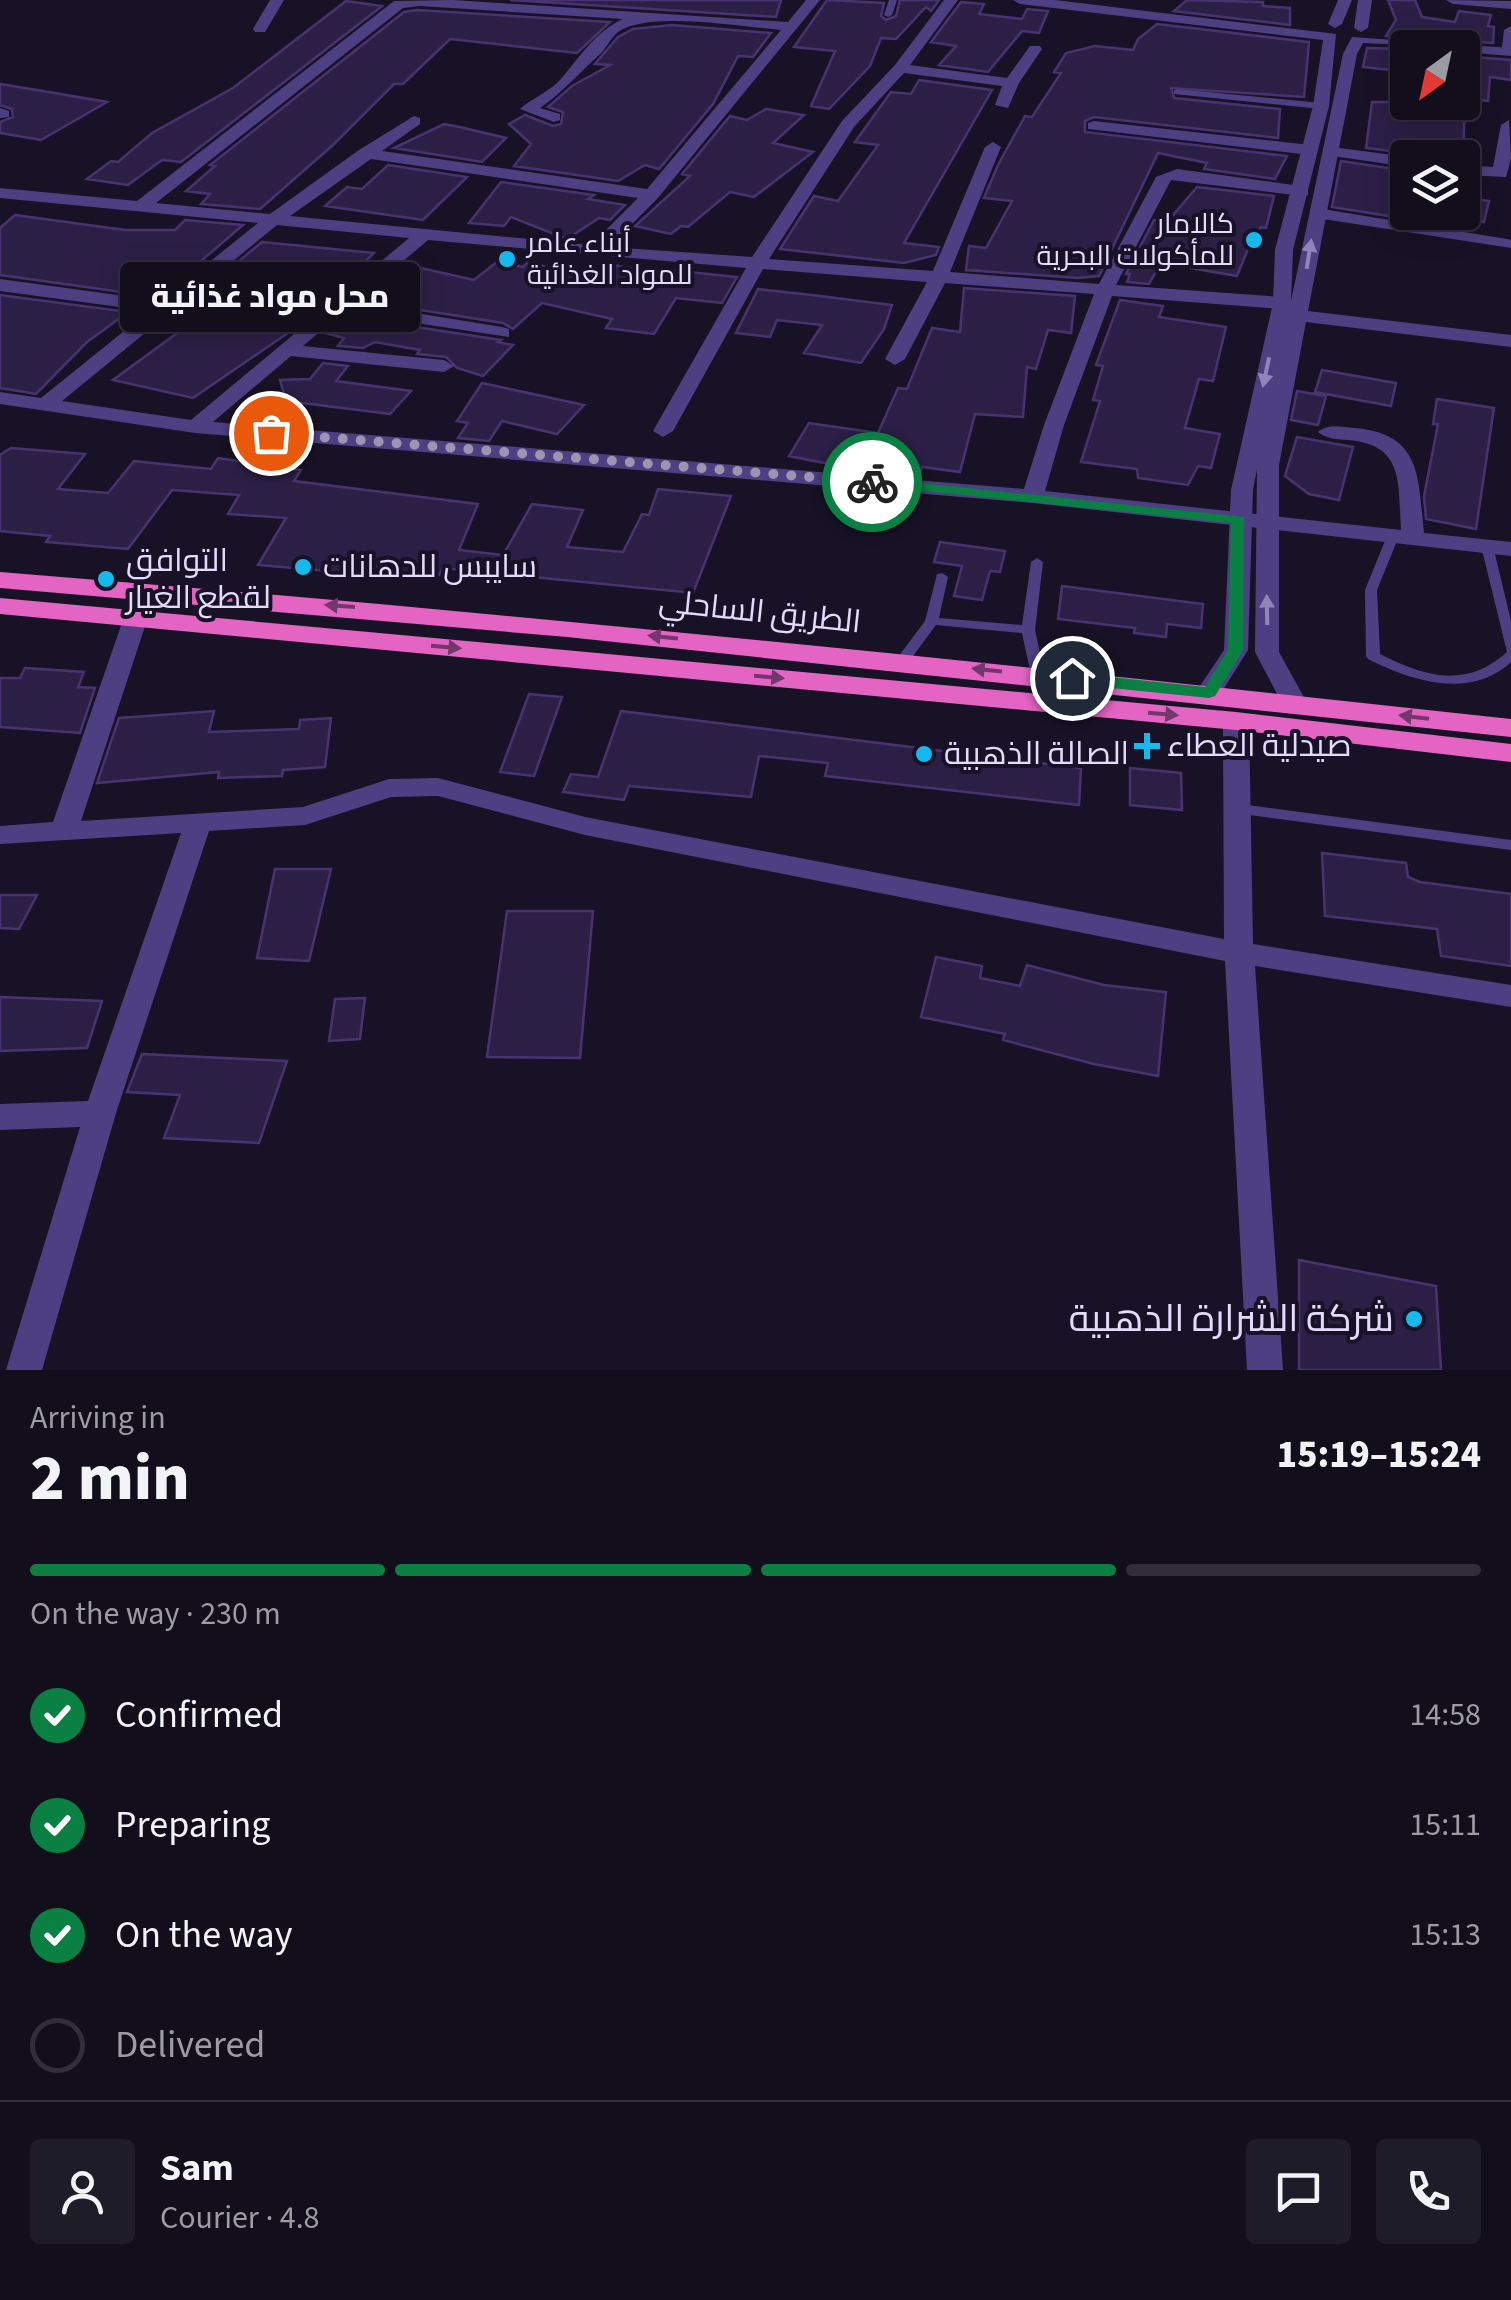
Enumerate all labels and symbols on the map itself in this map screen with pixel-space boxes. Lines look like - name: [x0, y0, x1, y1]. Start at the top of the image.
- north arrow: [1390, 30, 1480, 120]
- place label: كالامار للمأكولات البحرية: [1036, 204, 1234, 276]
- place label: أبناء عامر للمواد الغذائية: [525, 223, 692, 295]
- marker: كالامار للمأكولات البحرية: [1243, 229, 1265, 251]
- one-way arrow: [1302, 238, 1318, 270]
- marker: أبناء عامر للمواد الغذائية: [496, 248, 518, 270]
- callout: محل مواد غذائية: [121, 263, 421, 333]
- one-way arrow: [1258, 357, 1273, 388]
- pin: [229, 391, 314, 476]
- courier: [822, 432, 922, 532]
- place label: التوافق لقطع الغيار: [124, 538, 271, 621]
- place label: سايبس للدهانات: [323, 544, 537, 590]
- marker: سايبس للدهانات: [292, 556, 314, 578]
- marker: التوافق لقطع الغيار: [95, 568, 117, 590]
- street label: الطريق الساحلي: [657, 579, 863, 646]
- one-way arrow: [1259, 594, 1275, 626]
- one-way arrow: [323, 597, 355, 613]
- one-way arrow: [647, 629, 679, 645]
- pin: [1030, 636, 1115, 721]
- one-way arrow: [430, 639, 462, 655]
- one-way arrow: [970, 662, 1002, 678]
- one-way arrow: [754, 669, 786, 685]
- one-way arrow: [1147, 706, 1179, 722]
- one-way arrow: [1398, 708, 1429, 724]
- place label: صيدلية العطاء: [1167, 723, 1351, 769]
- place label: الصالة الذهبية: [944, 731, 1129, 777]
- marker: صيدلية العطاء: [1136, 735, 1158, 757]
- marker: الصالة الذهبية: [913, 743, 935, 765]
- place label: شركة الشرارة الذهبية: [1069, 1292, 1394, 1346]
- marker: شركة الشرارة الذهبية: [1403, 1308, 1425, 1330]

